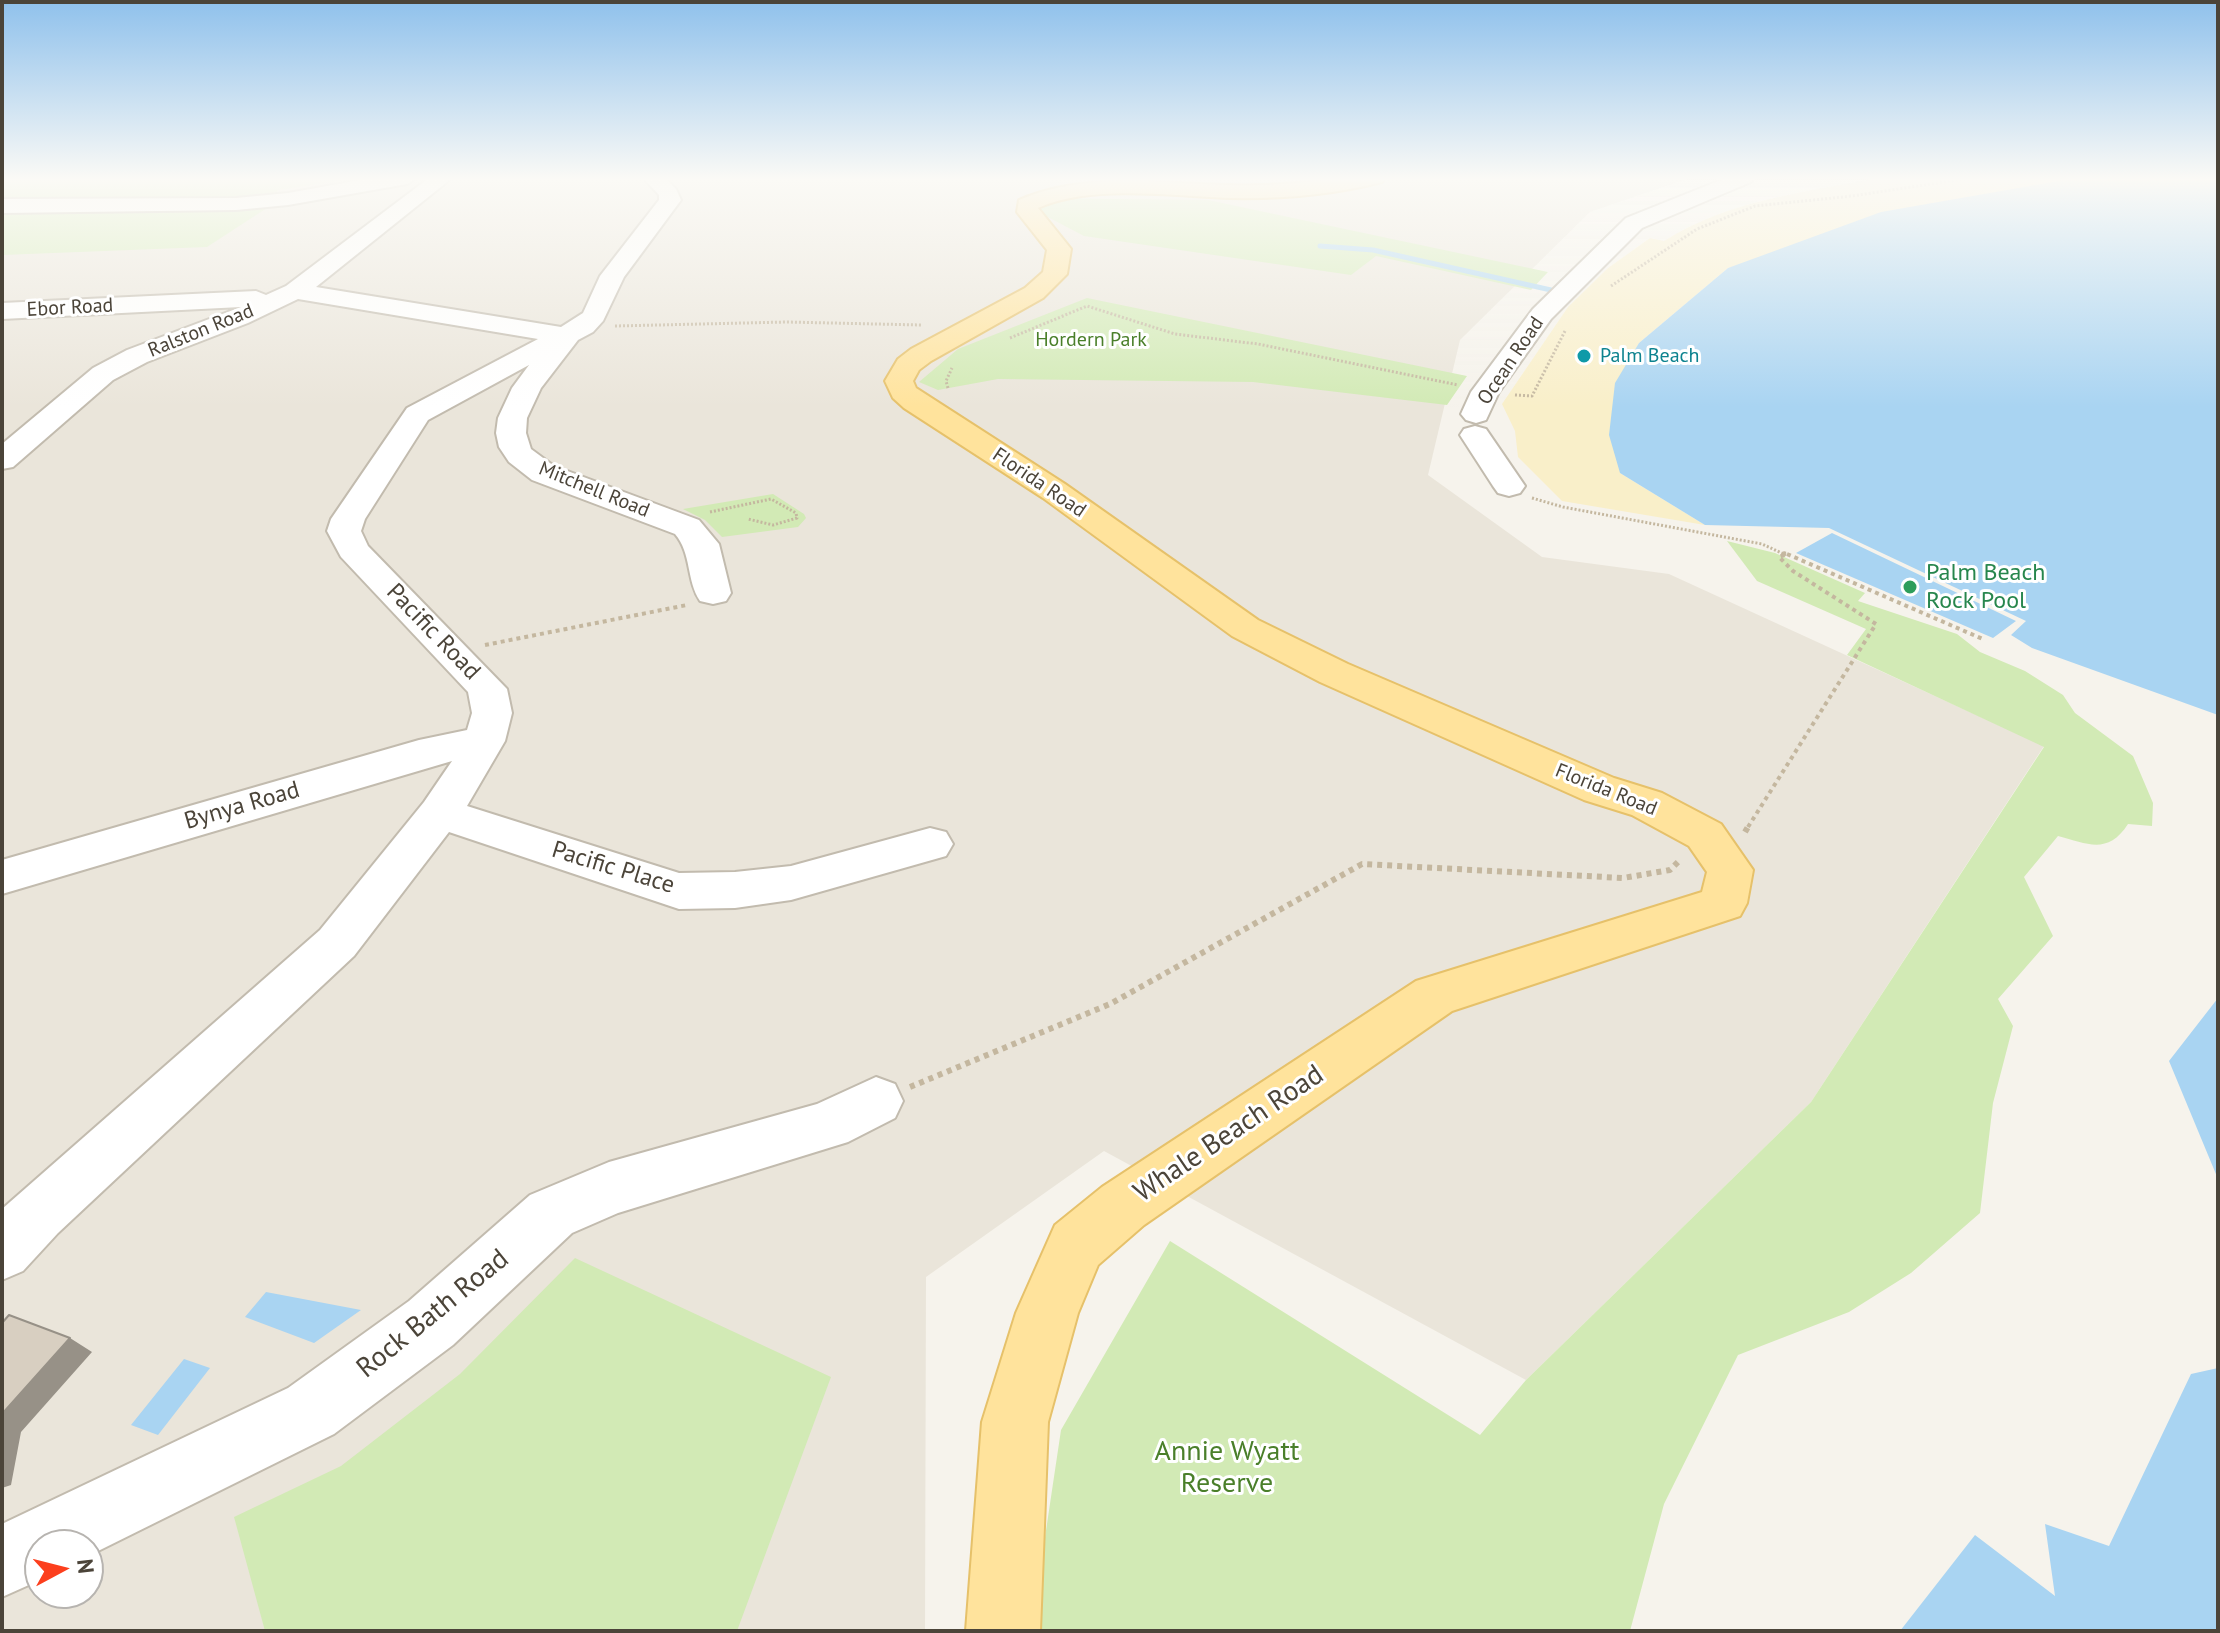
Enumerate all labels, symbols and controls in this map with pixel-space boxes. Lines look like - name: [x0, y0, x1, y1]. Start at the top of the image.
- street label: Ebor Road: [26, 294, 114, 322]
- street label: Ralston Road: [145, 299, 257, 363]
- street label: Ocean Road: [1473, 312, 1549, 410]
- park label: Hordern Park: [1035, 328, 1147, 352]
- place label: Palm Beach: [1600, 344, 1700, 368]
- marker: Palm Beach: [1575, 347, 1593, 365]
- street label: Florida Road: [988, 443, 1090, 523]
- street label: Mitchell Road: [535, 457, 653, 523]
- place label: Palm Beach Rock Pool: [1926, 559, 2045, 615]
- street label: Pacific Road: [380, 578, 486, 686]
- marker: Palm Beach Rock Pool: [1901, 578, 1919, 596]
- street label: Florida Road: [1552, 759, 1660, 821]
- street label: Bynya Road: [181, 776, 303, 836]
- street label: Pacific Place: [548, 836, 678, 900]
- street label: Whale Beach Road: [1128, 1058, 1330, 1210]
- street label: Rock Bath Road: [350, 1243, 516, 1385]
- park label: Annie Wyatt Reserve: [1155, 1435, 1299, 1501]
- north arrow: [24, 1529, 104, 1609]
- text: N: [71, 1557, 101, 1575]

